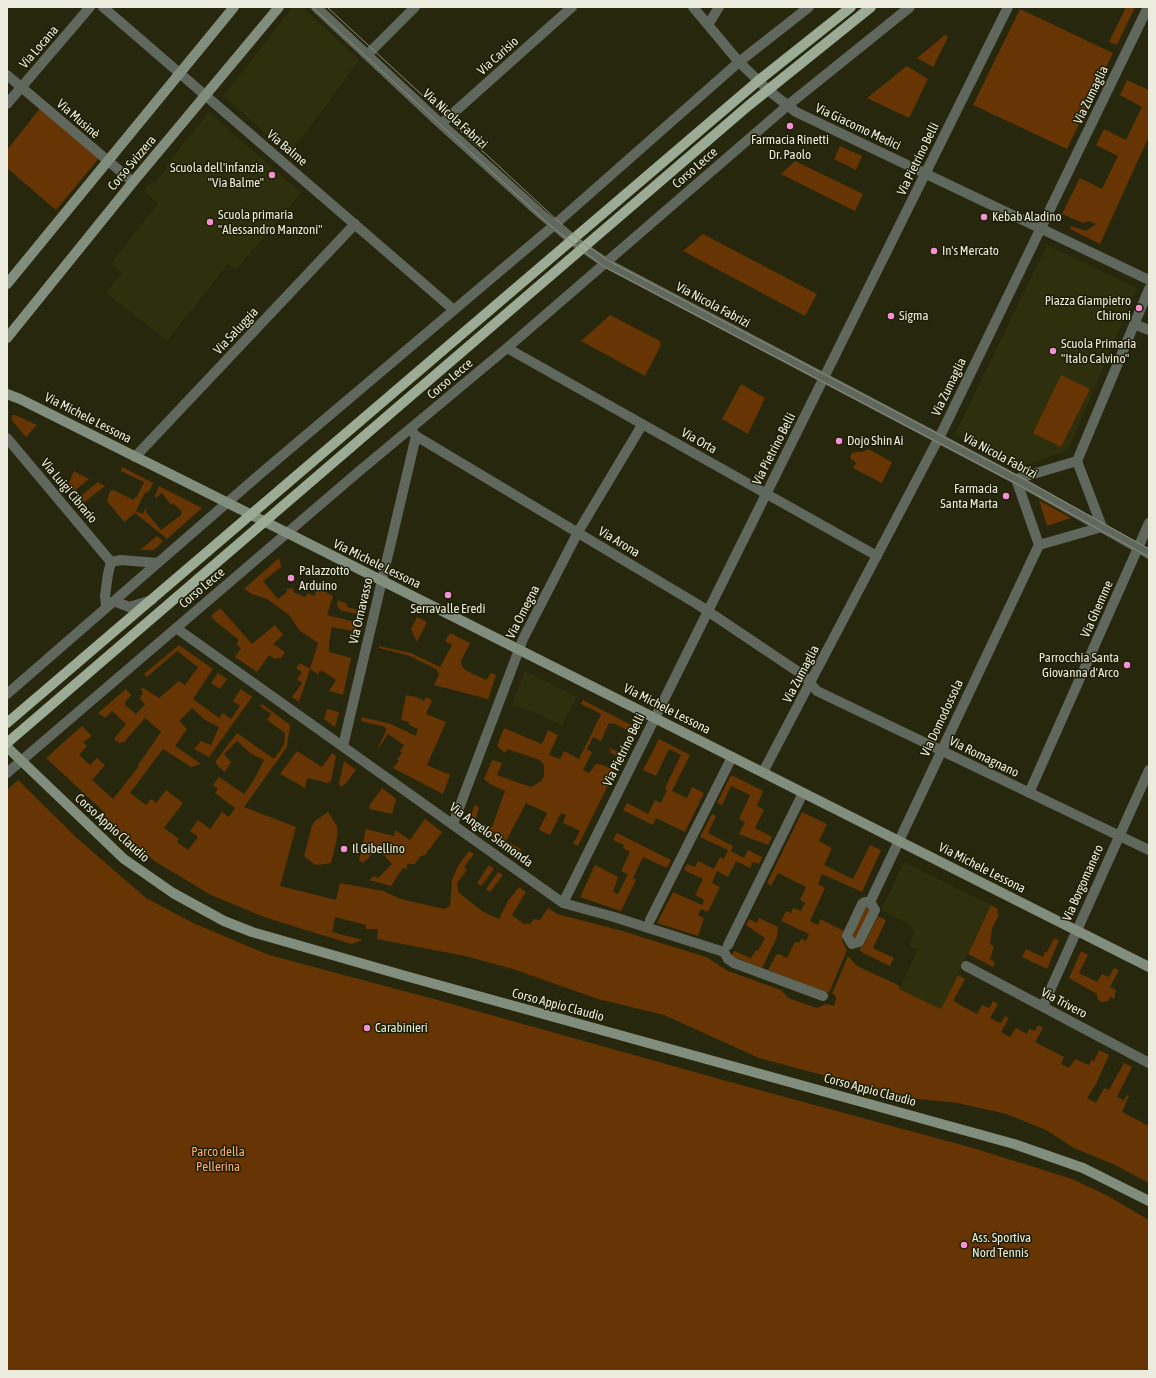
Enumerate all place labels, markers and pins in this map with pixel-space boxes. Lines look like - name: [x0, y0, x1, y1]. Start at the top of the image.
- marker: Farmacia Rinetti Dr. Paolo: [785, 121, 795, 131]
- place label: Farmacia Rinetti Dr. Paolo: [751, 132, 829, 163]
- place label: Scuola dell'infanzia "Via Balme": [170, 160, 264, 191]
- marker: Scuola dell'infanzia "Via Balme": [267, 170, 277, 180]
- place label: Scuola primaria "Alessandro Manzoni": [218, 207, 322, 238]
- place label: Kebab Aladino: [992, 209, 1062, 225]
- marker: Kebab Aladino: [979, 212, 989, 222]
- marker: Scuola primaria "Alessandro Manzoni": [205, 217, 215, 227]
- place label: In's Mercato: [942, 243, 999, 259]
- marker: In's Mercato: [929, 246, 939, 256]
- place label: Piazza Giampietro Chironi: [1045, 293, 1131, 324]
- marker: Piazza Giampietro Chironi: [1134, 303, 1144, 313]
- place label: Sigma: [899, 308, 928, 324]
- marker: Sigma: [886, 311, 896, 321]
- place label: Scuola Primaria "Italo Calvino": [1061, 336, 1136, 367]
- marker: Scuola Primaria "Italo Calvino": [1048, 346, 1058, 356]
- place label: Dojo Shin Ai: [847, 433, 903, 449]
- marker: Dojo Shin Ai: [834, 436, 844, 446]
- place label: Farmacia Santa Marta: [940, 481, 998, 512]
- marker: Farmacia Santa Marta: [1001, 491, 1011, 501]
- place label: Palazzotto Arduino: [299, 563, 349, 594]
- marker: Palazzotto Arduino: [286, 573, 296, 583]
- marker: Serravalle Eredi: [443, 590, 453, 600]
- place label: Serravalle Eredi: [411, 601, 485, 617]
- place label: Parrocchia Santa Giovanna d'Arco: [1039, 650, 1119, 681]
- marker: Parrocchia Santa Giovanna d'Arco: [1122, 660, 1132, 670]
- place label: Il Gibellino: [352, 841, 405, 857]
- marker: Il Gibellino: [339, 844, 349, 854]
- place label: Carabinieri: [375, 1020, 428, 1036]
- marker: Carabinieri: [362, 1023, 372, 1033]
- place label: Ass. Sportiva Nord Tennis: [972, 1230, 1031, 1261]
- marker: Ass. Sportiva Nord Tennis: [959, 1240, 969, 1250]

